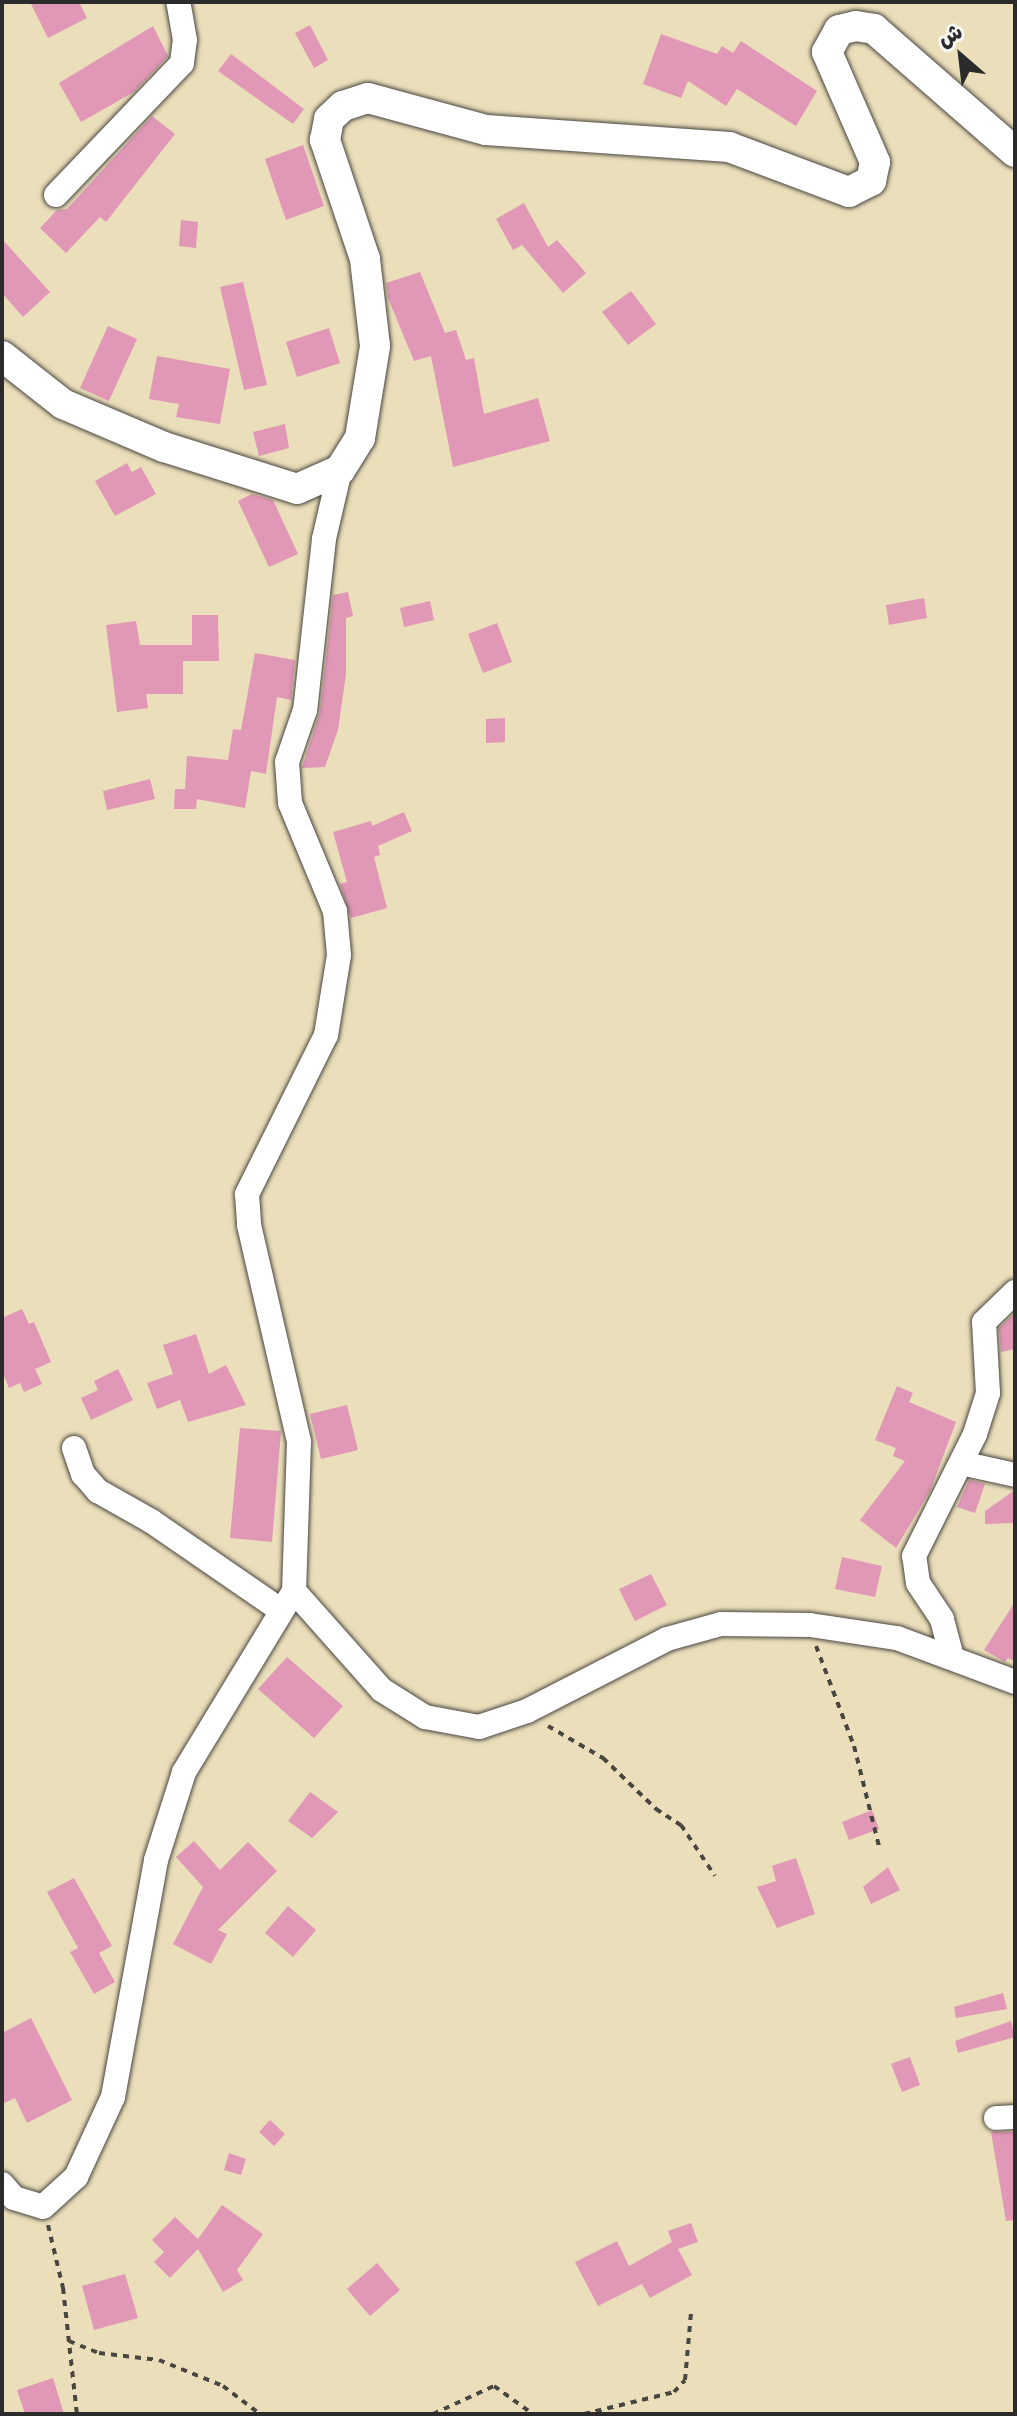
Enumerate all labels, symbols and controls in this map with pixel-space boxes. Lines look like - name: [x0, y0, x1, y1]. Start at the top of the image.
- north arrow: [921, 16, 1001, 96]
- text: ش: [932, 17, 967, 53]

